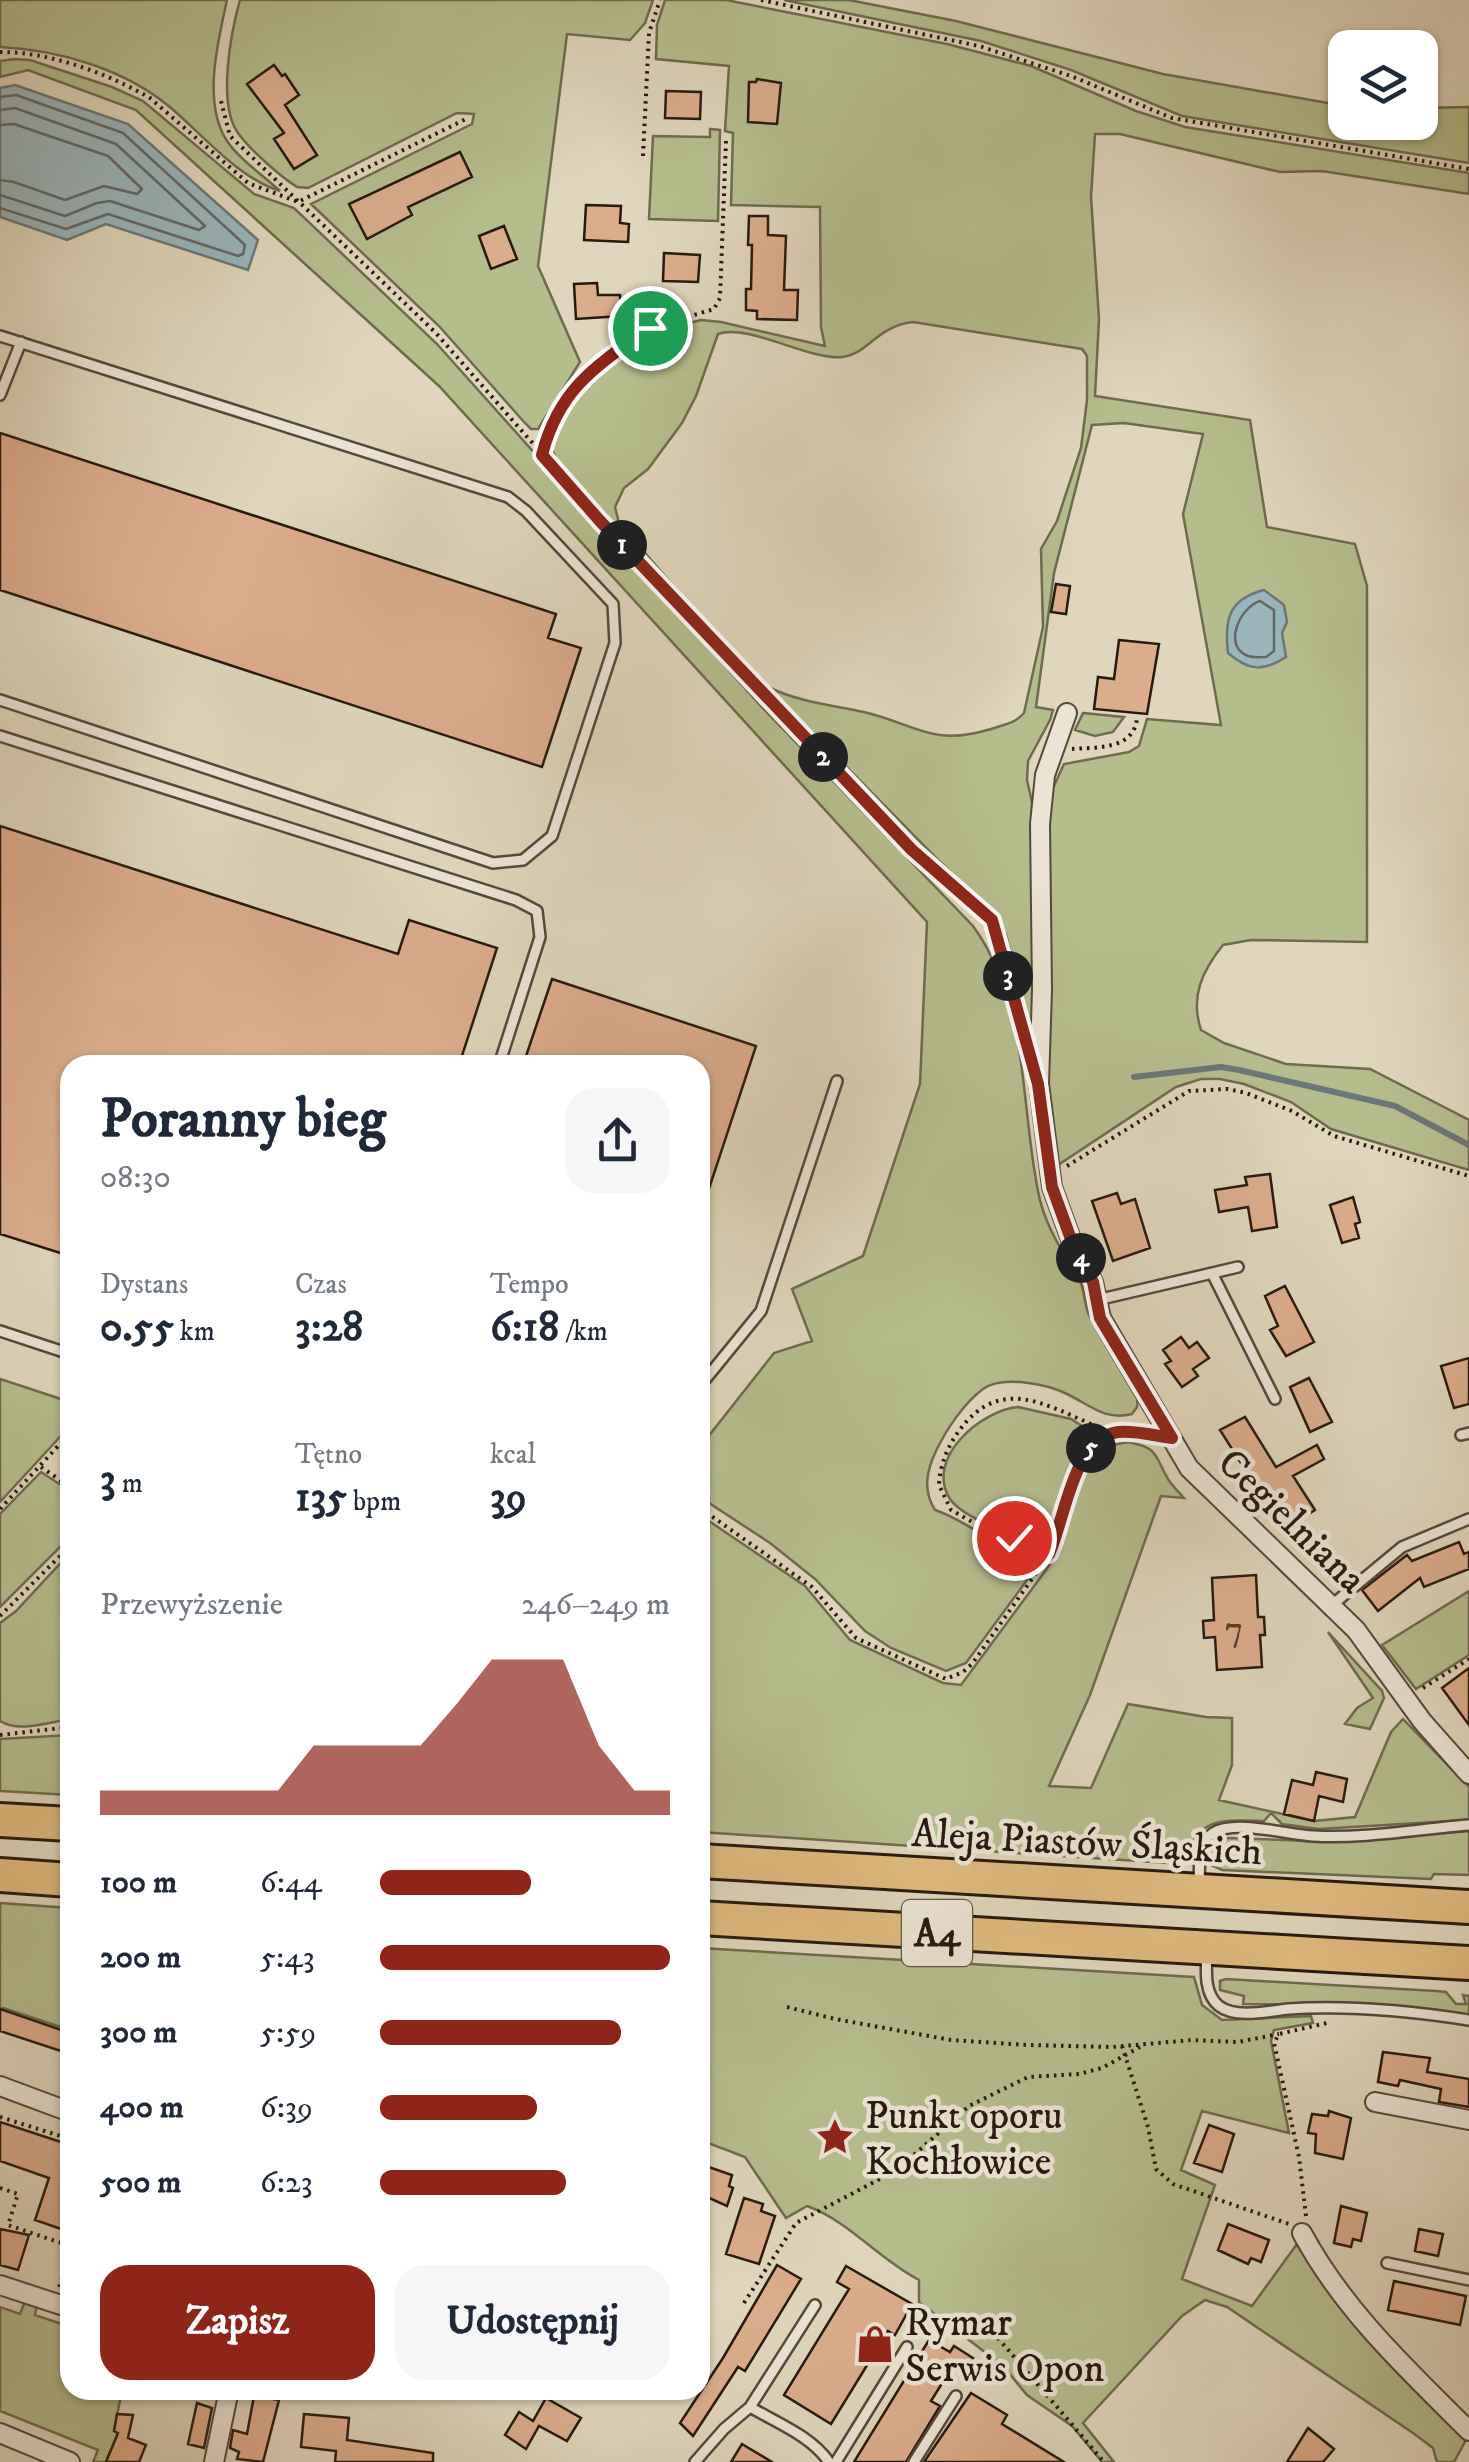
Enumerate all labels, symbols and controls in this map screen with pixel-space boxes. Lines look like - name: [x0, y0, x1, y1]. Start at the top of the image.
- map controls: [1328, 30, 1438, 140]
- button: layers: [1328, 30, 1438, 140]
- pin: [608, 286, 693, 371]
- icon: arrive: [623, 301, 678, 356]
- pin: 1: [597, 520, 647, 570]
- text: 1: [617, 527, 627, 562]
- pin: 2: [798, 732, 848, 782]
- text: 2: [816, 739, 830, 774]
- pin: 3: [983, 951, 1033, 1001]
- text: 3: [1003, 958, 1013, 993]
- text: Poranny bieg: [100, 1086, 386, 1155]
- button: share: [565, 1088, 670, 1193]
- text: 08:30: [100, 1158, 171, 1198]
- pin: 4: [1056, 1233, 1106, 1283]
- text: 4: [1073, 1240, 1089, 1275]
- text: Dystans: [100, 1267, 188, 1302]
- text: Czas: [295, 1267, 347, 1302]
- text: Tempo: [490, 1267, 569, 1302]
- text: 0.55: [100, 1302, 174, 1354]
- text: 3:28: [295, 1302, 363, 1354]
- text: 6:18: [490, 1302, 559, 1354]
- text: km: [174, 1314, 215, 1349]
- text: /km: [559, 1314, 608, 1349]
- pin: 5: [1066, 1423, 1116, 1473]
- text: 5: [1084, 1430, 1098, 1465]
- text: Tętno: [295, 1437, 362, 1472]
- text: kcal: [490, 1437, 536, 1472]
- street label: Cegielniana: [1206, 1439, 1376, 1605]
- text: 3: [100, 1454, 116, 1506]
- text: m: [116, 1466, 143, 1501]
- text: 135: [295, 1472, 347, 1524]
- text: 39: [490, 1472, 527, 1524]
- text: bpm: [347, 1484, 401, 1519]
- pin: [972, 1496, 1057, 1581]
- icon: check: [987, 1511, 1042, 1566]
- text: Przewyższenie: [100, 1585, 283, 1625]
- text: 246–249 m: [521, 1585, 670, 1625]
- house number: 7: [1225, 1608, 1243, 1652]
- street label: Aleja Piastów Śląskich: [910, 1809, 1263, 1878]
- text: 100 m: [100, 1863, 177, 1903]
- text: 6:44: [260, 1863, 322, 1903]
- road number: A4: [902, 1900, 972, 1966]
- text: 200 m: [100, 1938, 181, 1978]
- text: 5:43: [260, 1938, 315, 1978]
- text: 300 m: [100, 2013, 177, 2053]
- text: 5:59: [260, 2013, 316, 2053]
- text: 400 m: [100, 2088, 184, 2128]
- text: 6:39: [260, 2088, 313, 2128]
- place label: Punkt oporu Kochłowice: [865, 2092, 1063, 2188]
- place icon: Punkt oporu Kochłowice: [814, 2116, 856, 2158]
- text: 500 m: [100, 2163, 181, 2203]
- text: 6:23: [260, 2163, 313, 2203]
- button: Zapisz: [100, 2265, 375, 2380]
- button: Udostępnij: [395, 2265, 670, 2380]
- place label: Rymar Serwis Opon: [905, 2299, 1104, 2395]
- shop icon: Rymar Serwis Opon: [854, 2323, 896, 2365]

